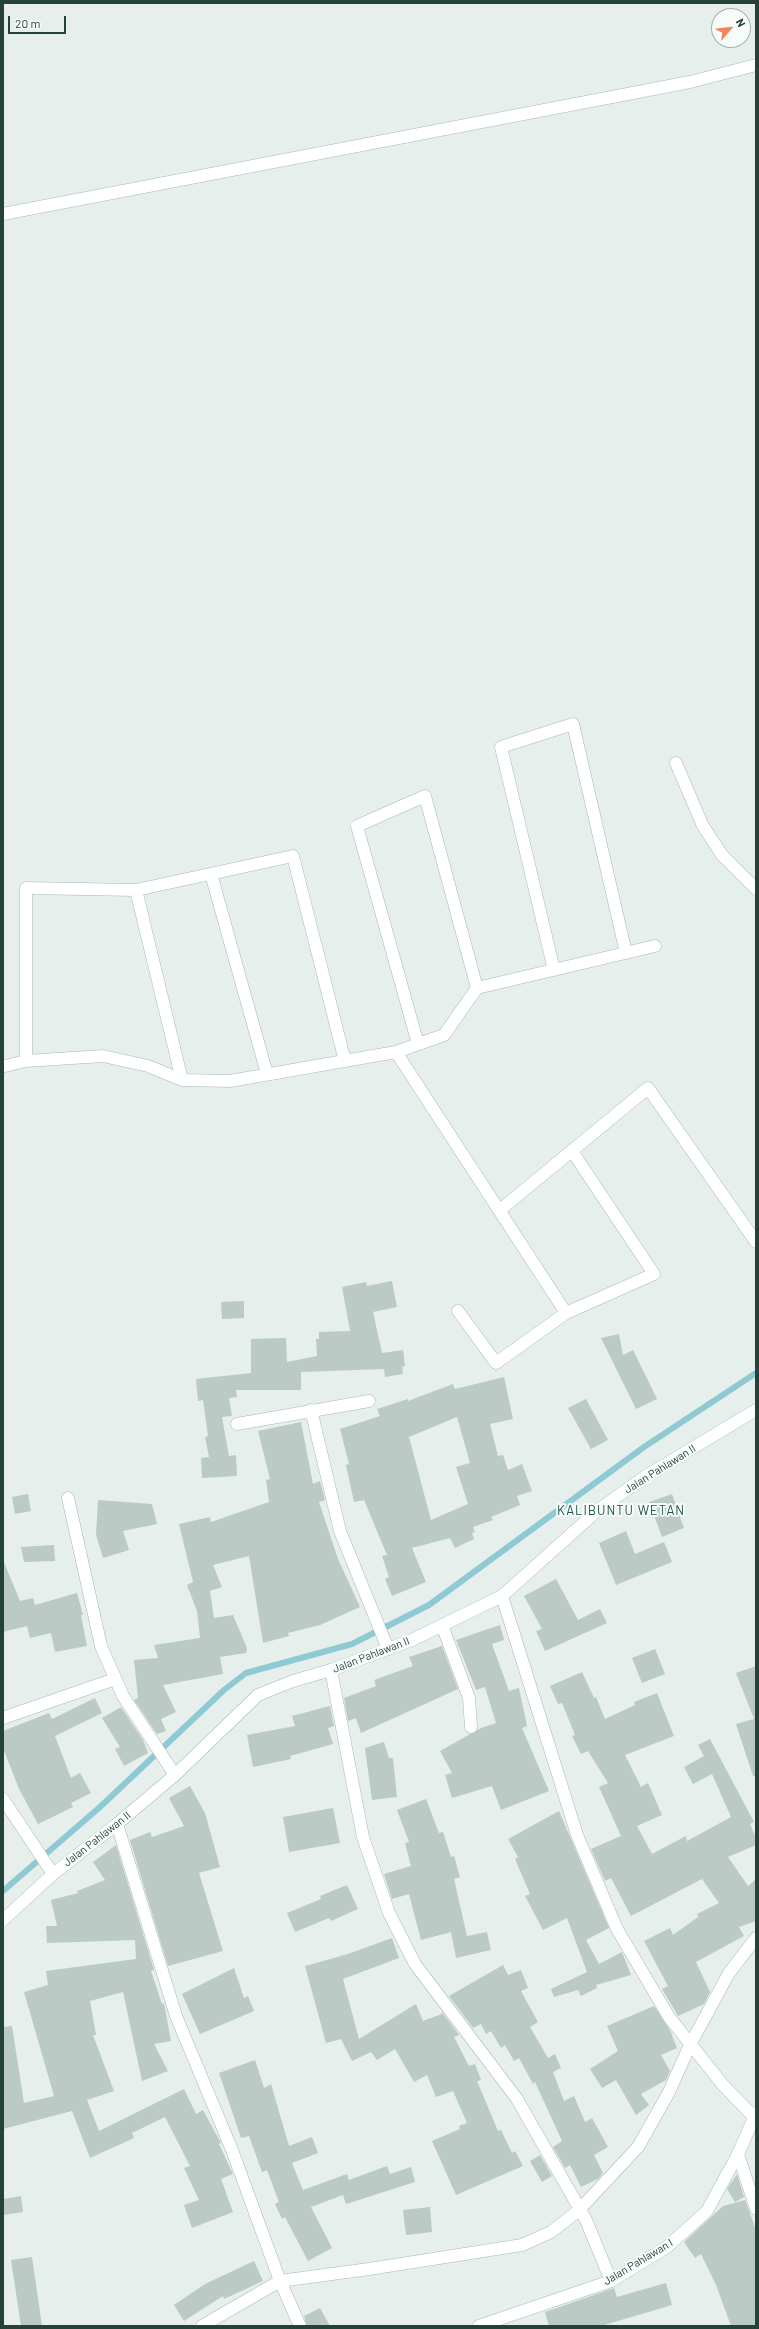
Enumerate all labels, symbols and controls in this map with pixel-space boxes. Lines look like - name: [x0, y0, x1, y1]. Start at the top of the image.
- scale bar: [10, 8, 68, 34]
- north arrow: [711, 8, 751, 48]
- text: 20 m: [15, 16, 41, 30]
- text: N: [734, 16, 749, 29]
- street label: Jalan Pahlawan II: [622, 1442, 698, 1496]
- district label: KALIBUNTU WETAN: [557, 1503, 685, 1519]
- street label: Jalan Pahlawan II: [331, 1634, 411, 1676]
- street label: Jalan Pahlawan II: [61, 1809, 133, 1869]
- street label: Jalan Pahlawan I: [601, 2236, 675, 2288]

